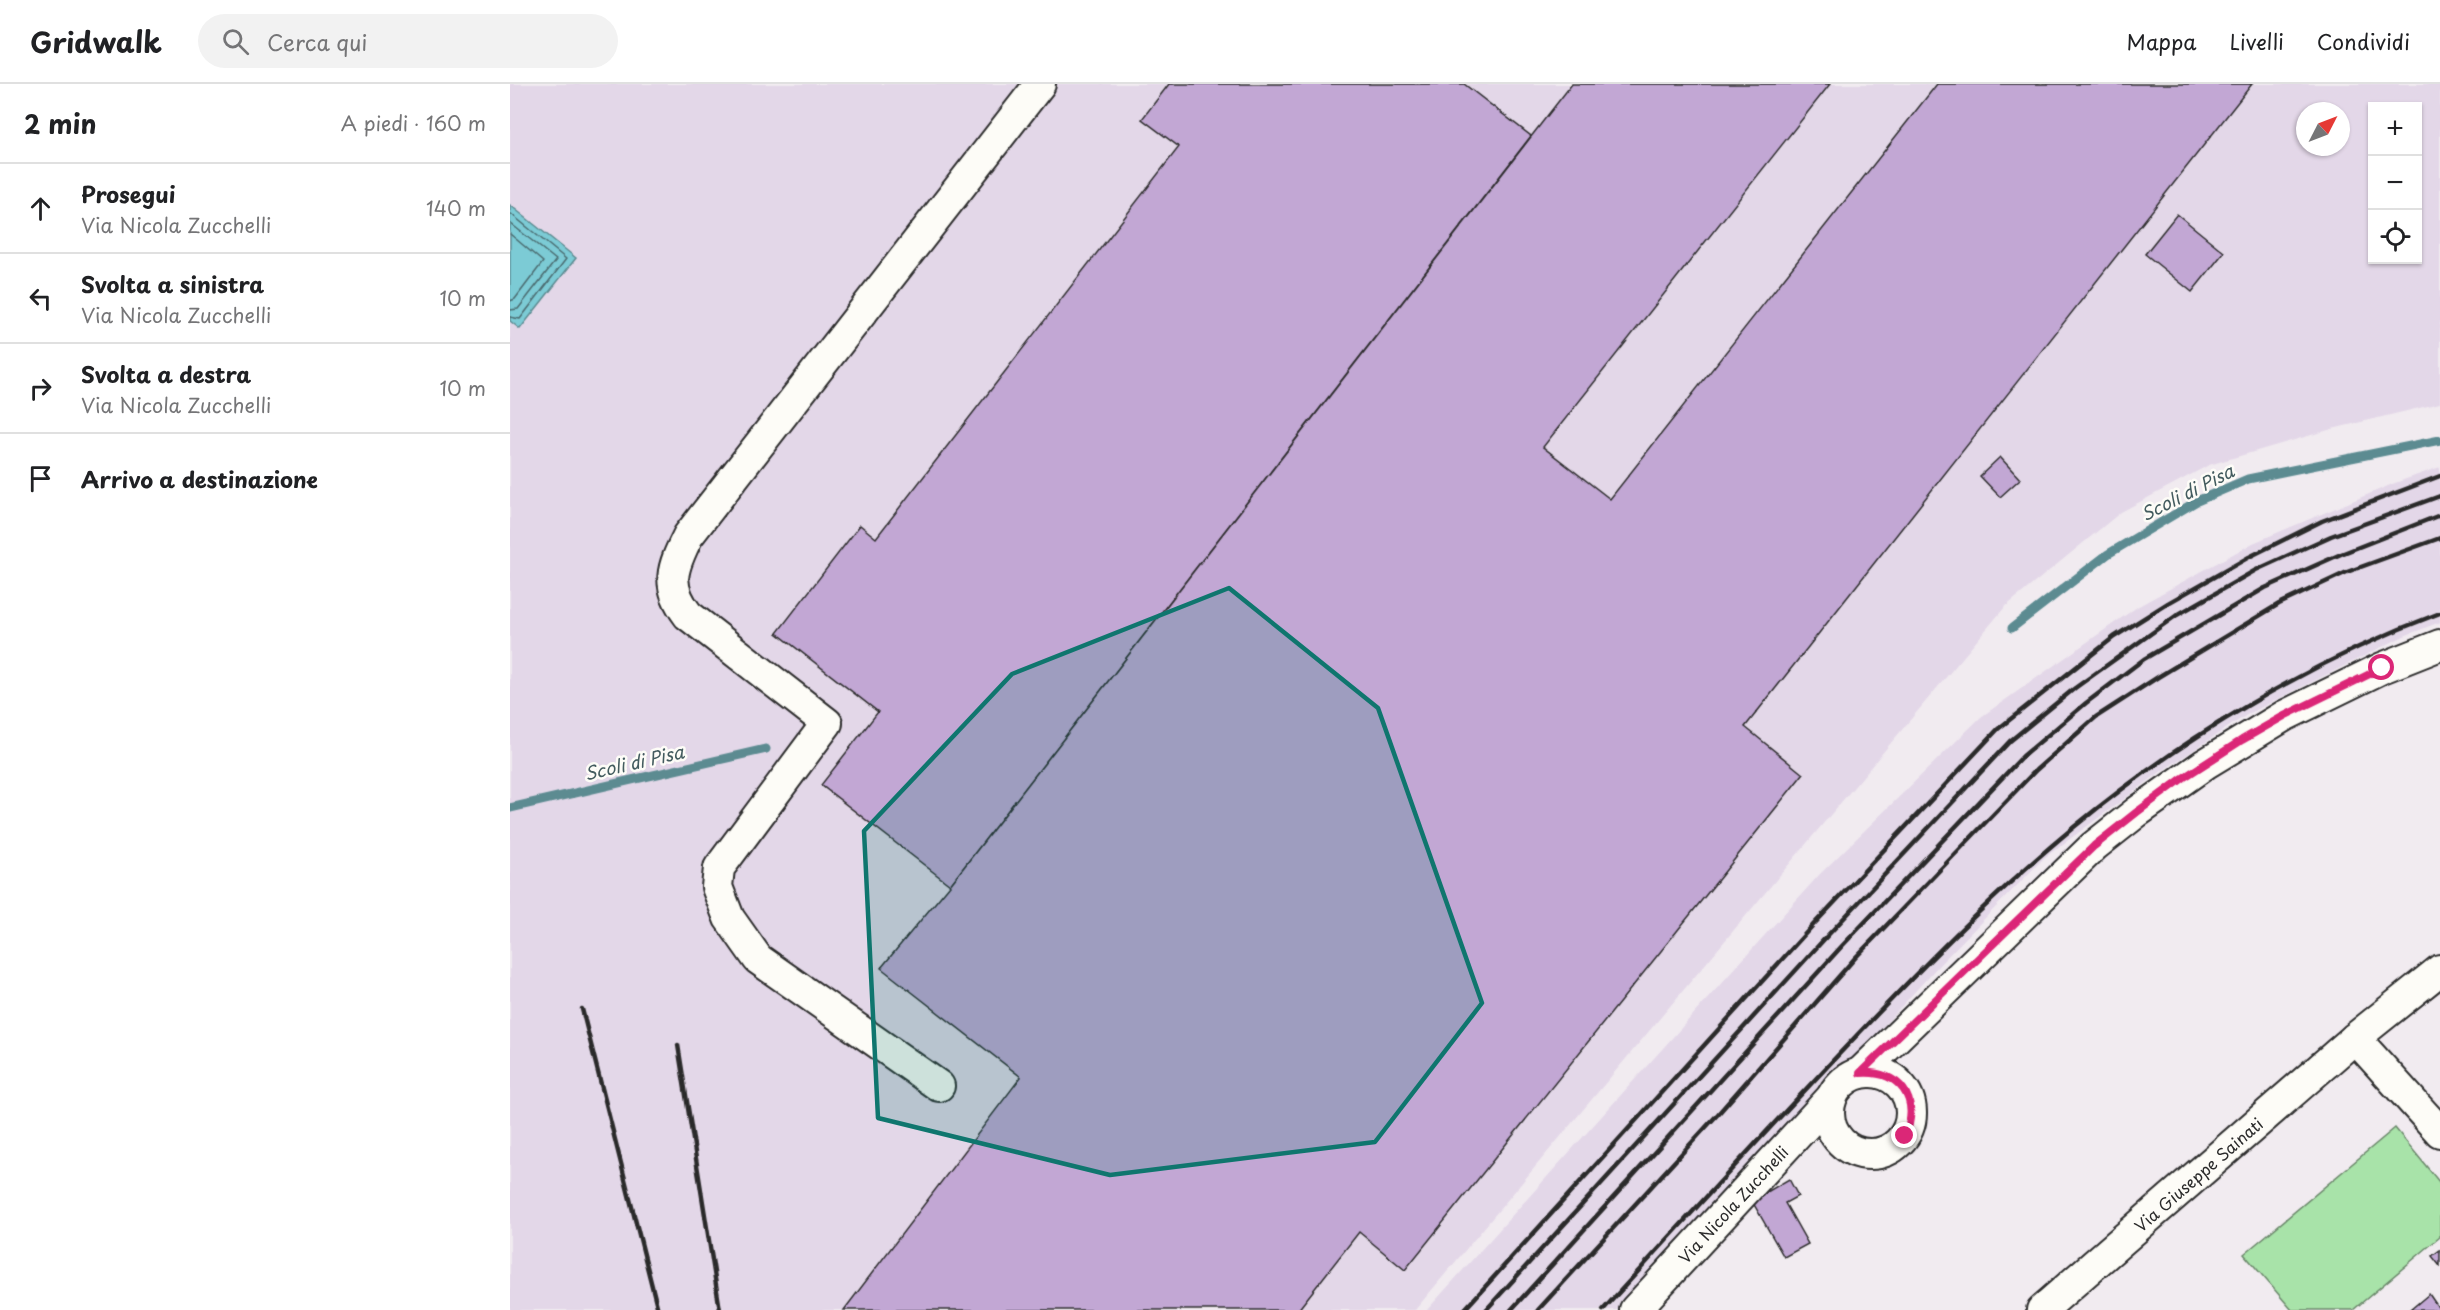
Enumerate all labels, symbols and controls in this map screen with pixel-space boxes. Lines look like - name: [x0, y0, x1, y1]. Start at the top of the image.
- search box: [198, 14, 618, 68]
- text: Gridwalk: [30, 20, 162, 63]
- icon: search: [219, 25, 252, 58]
- text: Cerca qui: [267, 25, 367, 58]
- text: Mappa: [2127, 25, 2197, 57]
- text: Livelli: [2230, 25, 2284, 57]
- text: Condividi: [2317, 25, 2410, 57]
- north arrow: [2296, 102, 2350, 156]
- map controls: [2368, 102, 2422, 264]
- button: +: [2368, 102, 2422, 156]
- text: 2 min: [24, 104, 97, 143]
- text: A piedi · 160 m: [341, 108, 486, 138]
- button: −: [2368, 156, 2422, 210]
- text: Prosegui: [81, 177, 175, 210]
- icon: ahead: [24, 192, 57, 225]
- text: 140 m: [426, 193, 486, 223]
- text: Via Nicola Zucchelli: [81, 210, 271, 240]
- button: locate: [2368, 210, 2422, 264]
- text: Svolta a sinistra: [81, 267, 264, 300]
- icon: left: [24, 282, 57, 315]
- text: 10 m: [439, 283, 486, 313]
- text: Via Nicola Zucchelli: [81, 300, 271, 330]
- text: Svolta a destra: [81, 357, 251, 390]
- icon: right: [24, 372, 57, 405]
- text: 10 m: [439, 373, 486, 403]
- text: Via Nicola Zucchelli: [81, 390, 271, 420]
- water label: Scoli di Pisa: [2136, 457, 2239, 527]
- icon: arrive: [24, 462, 57, 495]
- text: Arrivo a destinazione: [81, 462, 318, 495]
- route start: [2368, 654, 2394, 680]
- water label: Scoli di Pisa: [582, 737, 687, 787]
- street label: Via Giuseppe Sainati: [2129, 1112, 2268, 1237]
- route end: [1891, 1122, 1917, 1148]
- street label: Via Nicola Zucchelli: [1672, 1140, 1793, 1268]

